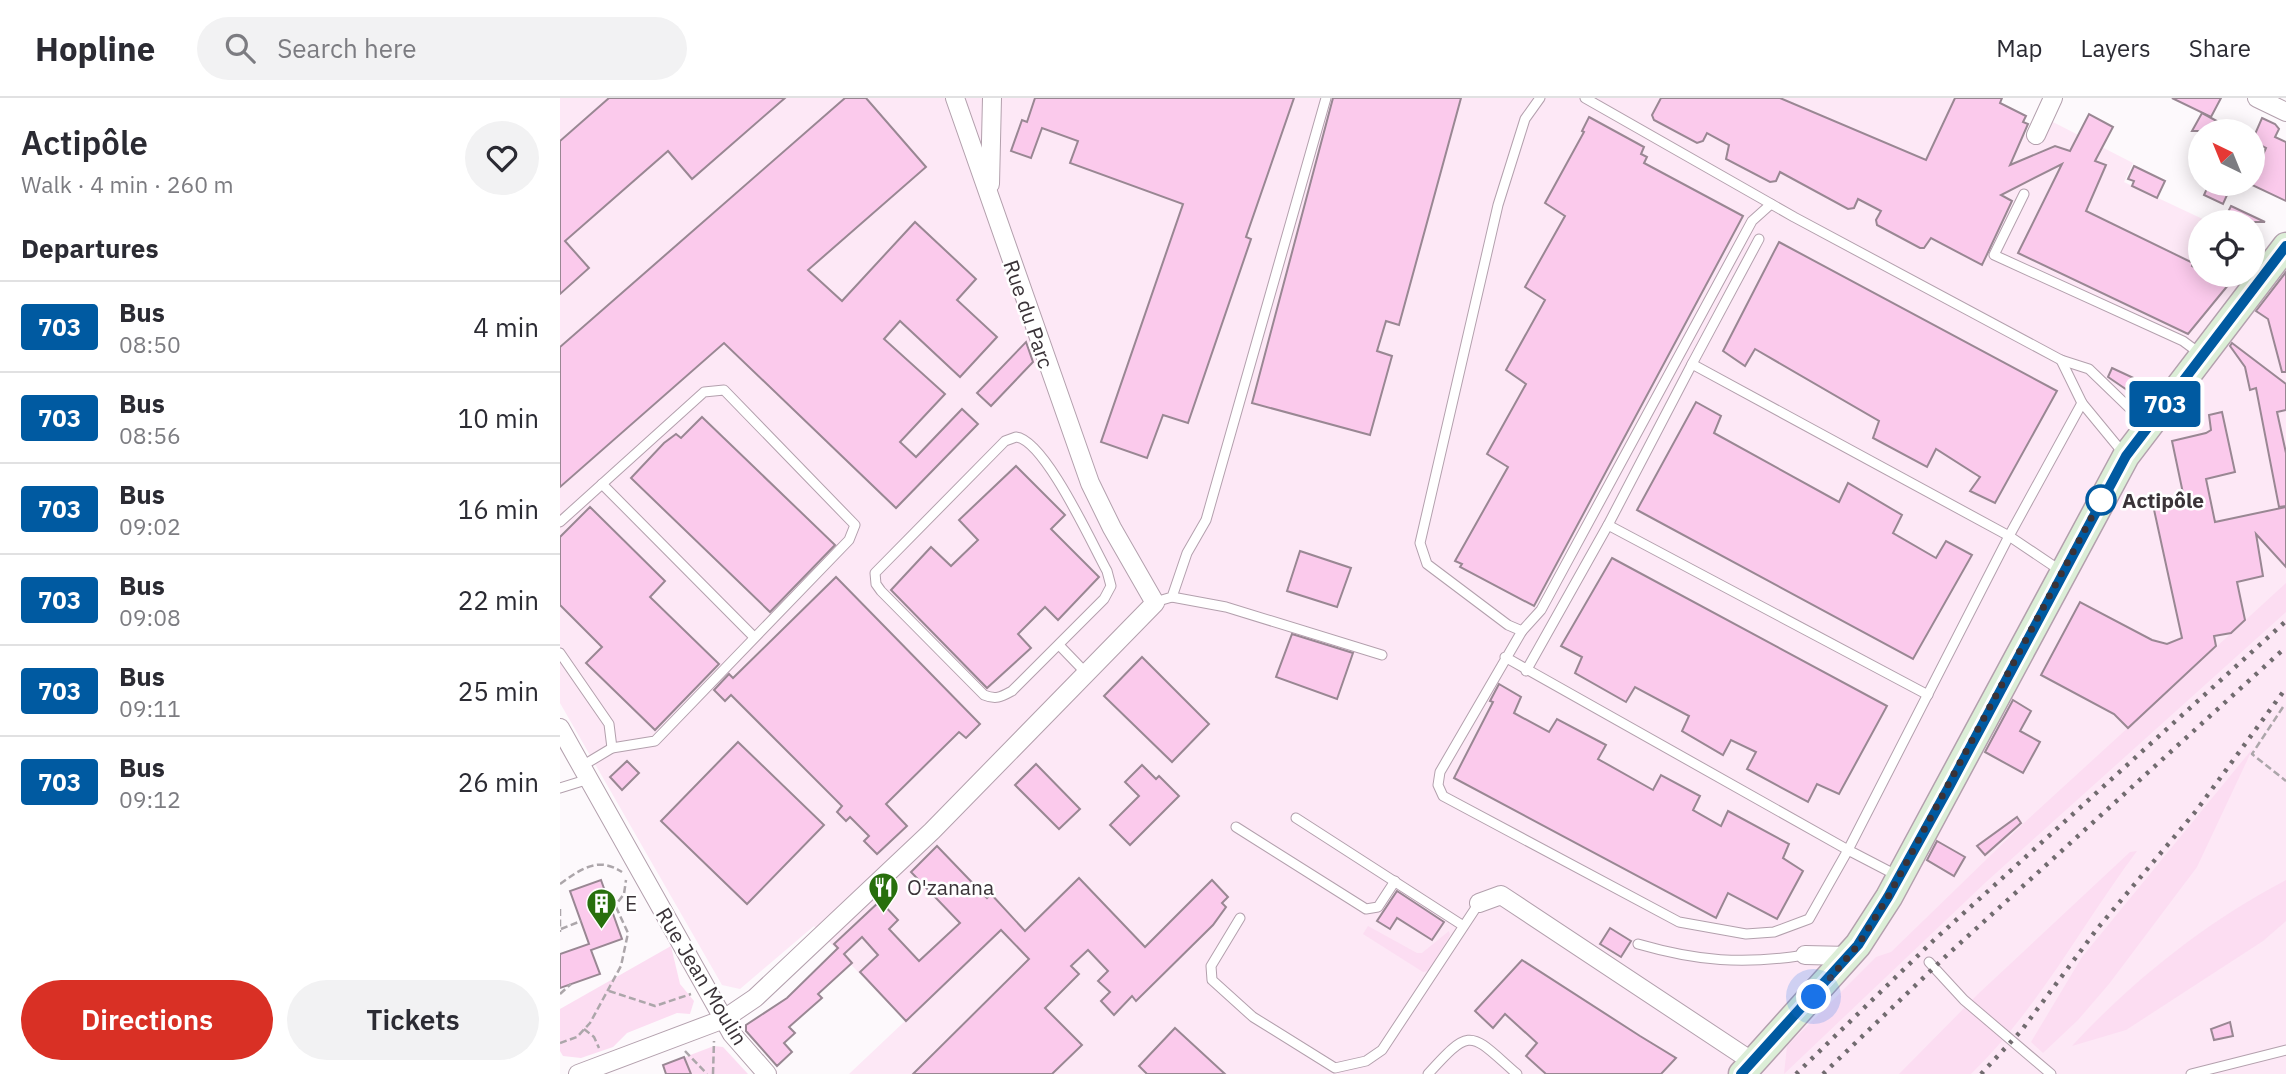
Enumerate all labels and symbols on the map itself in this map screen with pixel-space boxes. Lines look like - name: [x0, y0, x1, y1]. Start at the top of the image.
- north arrow: [2188, 119, 2264, 196]
- street label: Rue du Parc: [997, 256, 1061, 372]
- line badge: 703: [2125, 381, 2205, 427]
- marker: Actipôle: [2086, 485, 2116, 515]
- place label: Actipôle: [2122, 486, 2204, 514]
- restaurant icon: O'zanana: [867, 870, 901, 914]
- place label: O'zanana: [907, 873, 994, 901]
- building icon: E: [585, 886, 619, 930]
- place label: E: [625, 889, 637, 917]
- street label: Rue Jean Moulin: [650, 902, 754, 1050]
- your location: [1796, 979, 1831, 1014]

